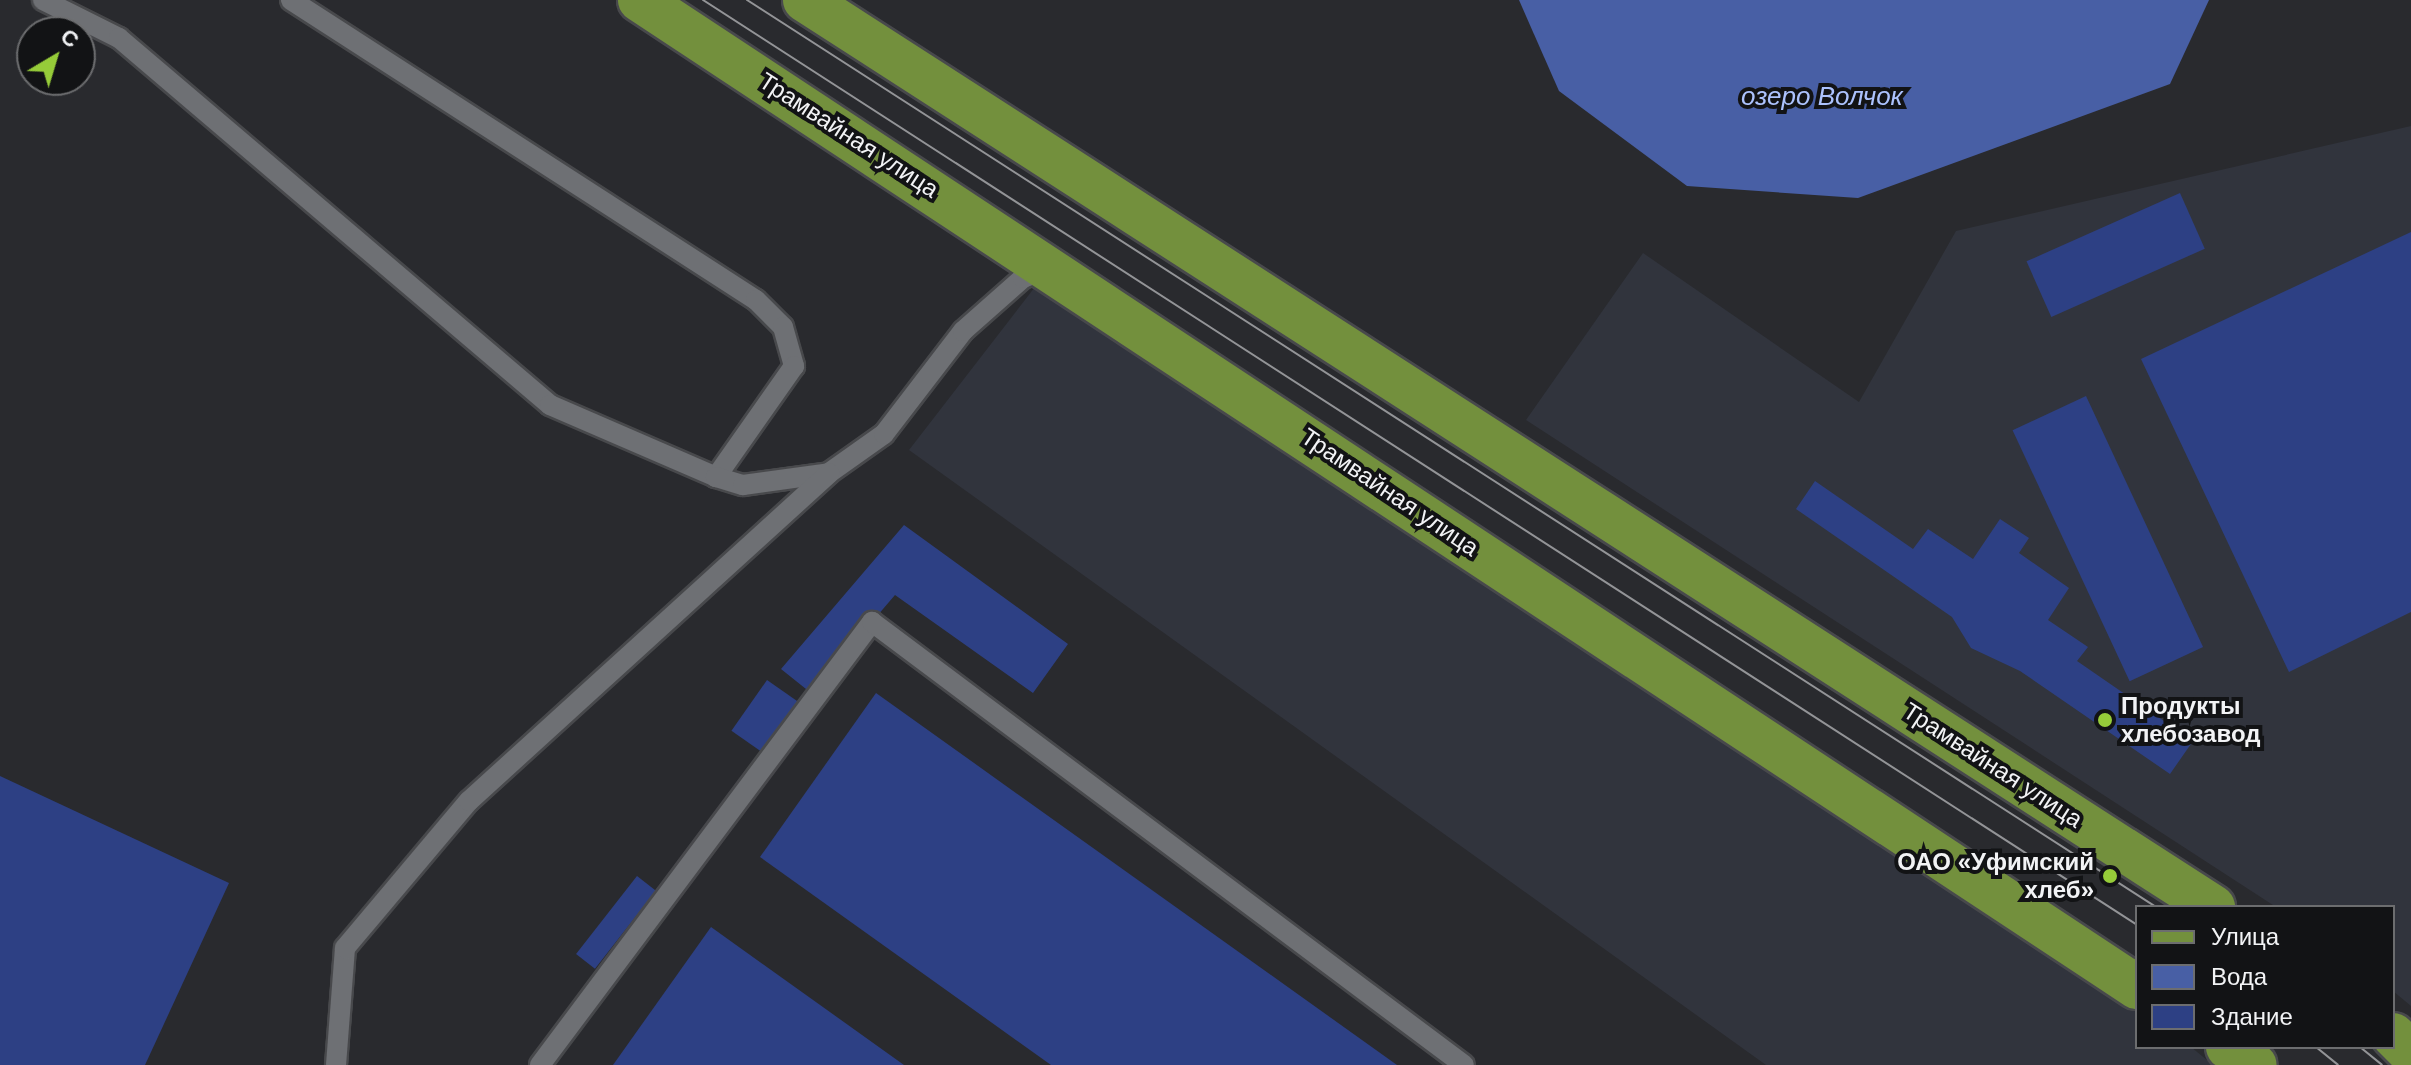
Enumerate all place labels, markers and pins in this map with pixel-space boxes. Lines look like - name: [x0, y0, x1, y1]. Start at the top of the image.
- place label: Продукты хлебозавод: [2121, 692, 2260, 748]
- marker: Продукты хлебозавод: [2096, 711, 2114, 729]
- place label: ОАО «Уфимский хлеб»: [1897, 848, 2094, 904]
- marker: ОАО «Уфимский хлеб»: [2101, 867, 2119, 885]

